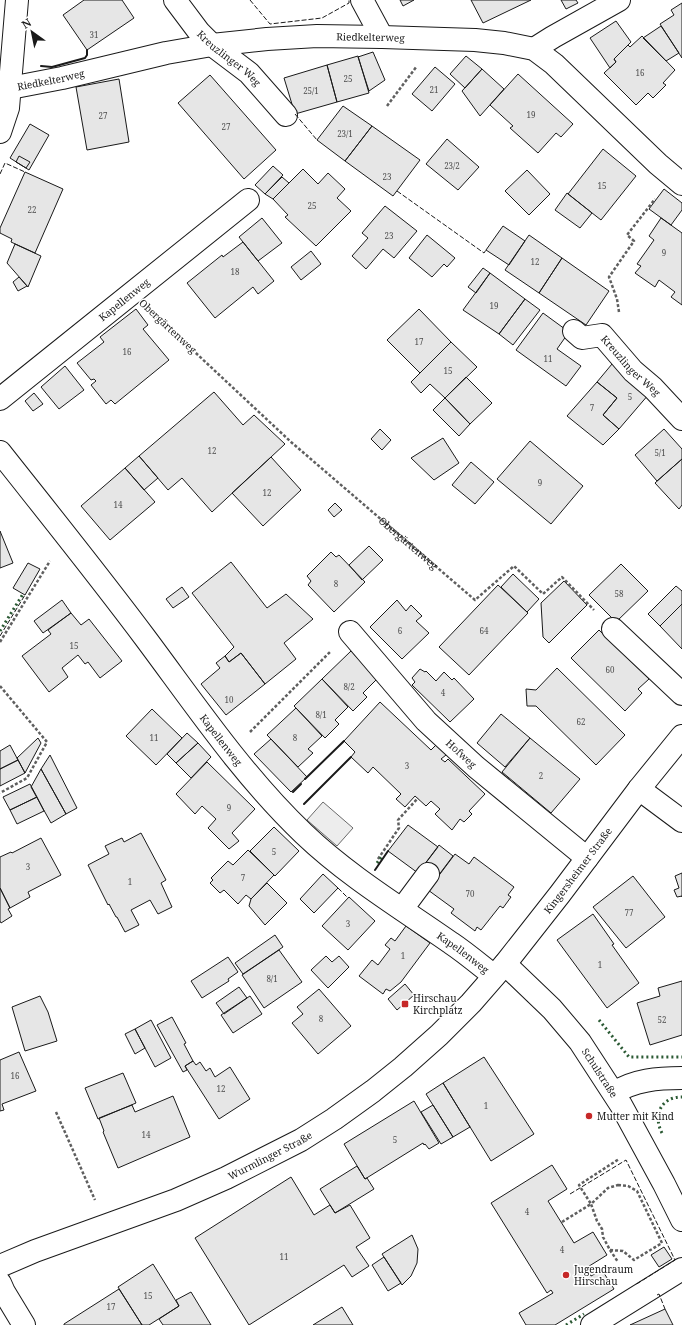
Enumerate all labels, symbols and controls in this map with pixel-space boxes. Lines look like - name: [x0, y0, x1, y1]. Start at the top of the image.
- north arrow: [12, 12, 52, 52]
- text: N: [19, 14, 34, 32]
- street label: Kreuzlinger Weg: [194, 27, 265, 90]
- house number: 31: [90, 29, 98, 40]
- street label: Riedkelterweg: [336, 29, 406, 45]
- street label: Riedkelterweg: [16, 66, 86, 93]
- house number: 16: [636, 67, 645, 78]
- house number: 25: [344, 73, 352, 84]
- house number: 21: [430, 84, 438, 95]
- house number: 25/1: [303, 85, 319, 96]
- house number: 19: [527, 109, 535, 120]
- house number: 27: [99, 110, 108, 121]
- house number: 27: [222, 121, 231, 132]
- house number: 23/1: [337, 128, 353, 139]
- house number: 23/2: [444, 160, 460, 171]
- house number: 23: [383, 171, 392, 182]
- house number: 15: [598, 180, 606, 191]
- house number: 25: [308, 200, 316, 211]
- house number: 22: [28, 204, 36, 215]
- house number: 23: [385, 230, 394, 241]
- house number: 9: [662, 247, 666, 258]
- house number: 12: [531, 256, 539, 267]
- house number: 18: [231, 266, 240, 277]
- street label: Kapellenweg: [96, 274, 153, 324]
- street label: Obergärtenweg: [136, 296, 200, 357]
- house number: 19: [490, 300, 498, 311]
- street label: Kreuzlinger Weg: [598, 332, 664, 399]
- house number: 17: [415, 336, 424, 347]
- house number: 16: [123, 346, 132, 357]
- house number: 11: [544, 353, 552, 364]
- house number: 15: [444, 365, 452, 376]
- house number: 5: [628, 391, 632, 402]
- house number: 7: [590, 402, 595, 413]
- house number: 12: [208, 445, 216, 456]
- house number: 5/1: [654, 447, 666, 458]
- house number: 9: [538, 477, 542, 488]
- house number: 12: [263, 487, 271, 498]
- house number: 14: [114, 499, 123, 510]
- street label: Obergärtenweg: [376, 513, 441, 573]
- house number: 8: [334, 578, 339, 589]
- house number: 58: [615, 588, 624, 599]
- house number: 6: [398, 625, 403, 636]
- house number: 64: [480, 625, 489, 636]
- house number: 15: [70, 640, 78, 651]
- house number: 60: [606, 664, 615, 675]
- house number: 8/2: [343, 681, 355, 692]
- house number: 4: [441, 687, 446, 698]
- house number: 10: [225, 694, 234, 705]
- house number: 8/1: [315, 709, 327, 720]
- street label: Kapellenweg: [197, 711, 246, 769]
- house number: 62: [577, 716, 585, 727]
- house number: 11: [150, 732, 158, 743]
- house number: 8: [293, 732, 298, 743]
- street label: Hofweg: [443, 736, 480, 771]
- house number: 3: [405, 760, 410, 771]
- house number: 2: [539, 770, 543, 781]
- house number: 9: [227, 802, 231, 813]
- street label: Kingersheimer Straße: [540, 824, 615, 916]
- house number: 5: [272, 846, 276, 857]
- house number: 3: [26, 861, 31, 872]
- house number: 7: [241, 872, 246, 883]
- house number: 1: [128, 876, 132, 887]
- house number: 70: [466, 888, 475, 899]
- house number: 77: [625, 907, 634, 918]
- house number: 3: [346, 918, 351, 929]
- street label: Kapellenweg: [434, 928, 492, 977]
- house number: 1: [401, 950, 405, 961]
- house number: 1: [598, 959, 602, 970]
- house number: 8/1: [266, 973, 278, 984]
- place label: Hirschau Kirchplatz: [413, 991, 463, 1017]
- marker: Hirschau Kirchplatz: [400, 999, 410, 1009]
- house number: 8: [319, 1013, 324, 1024]
- house number: 52: [658, 1014, 666, 1025]
- street label: Schulstraße: [579, 1045, 621, 1100]
- house number: 16: [11, 1070, 20, 1081]
- house number: 12: [217, 1083, 225, 1094]
- house number: 1: [484, 1100, 488, 1111]
- place label: Mutter mit Kind: [597, 1109, 674, 1123]
- marker: Mutter mit Kind: [584, 1111, 594, 1121]
- street label: Wurmlinger Straße: [225, 1128, 315, 1183]
- house number: 14: [142, 1129, 151, 1140]
- house number: 5: [393, 1134, 397, 1145]
- house number: 4: [525, 1206, 530, 1217]
- house number: 4: [560, 1244, 565, 1255]
- house number: 11: [280, 1251, 288, 1262]
- place label: Jugendraum Hirschau: [573, 1262, 634, 1288]
- marker: Jugendraum Hirschau: [561, 1270, 571, 1280]
- house number: 15: [144, 1290, 152, 1301]
- house number: 17: [107, 1301, 116, 1312]

